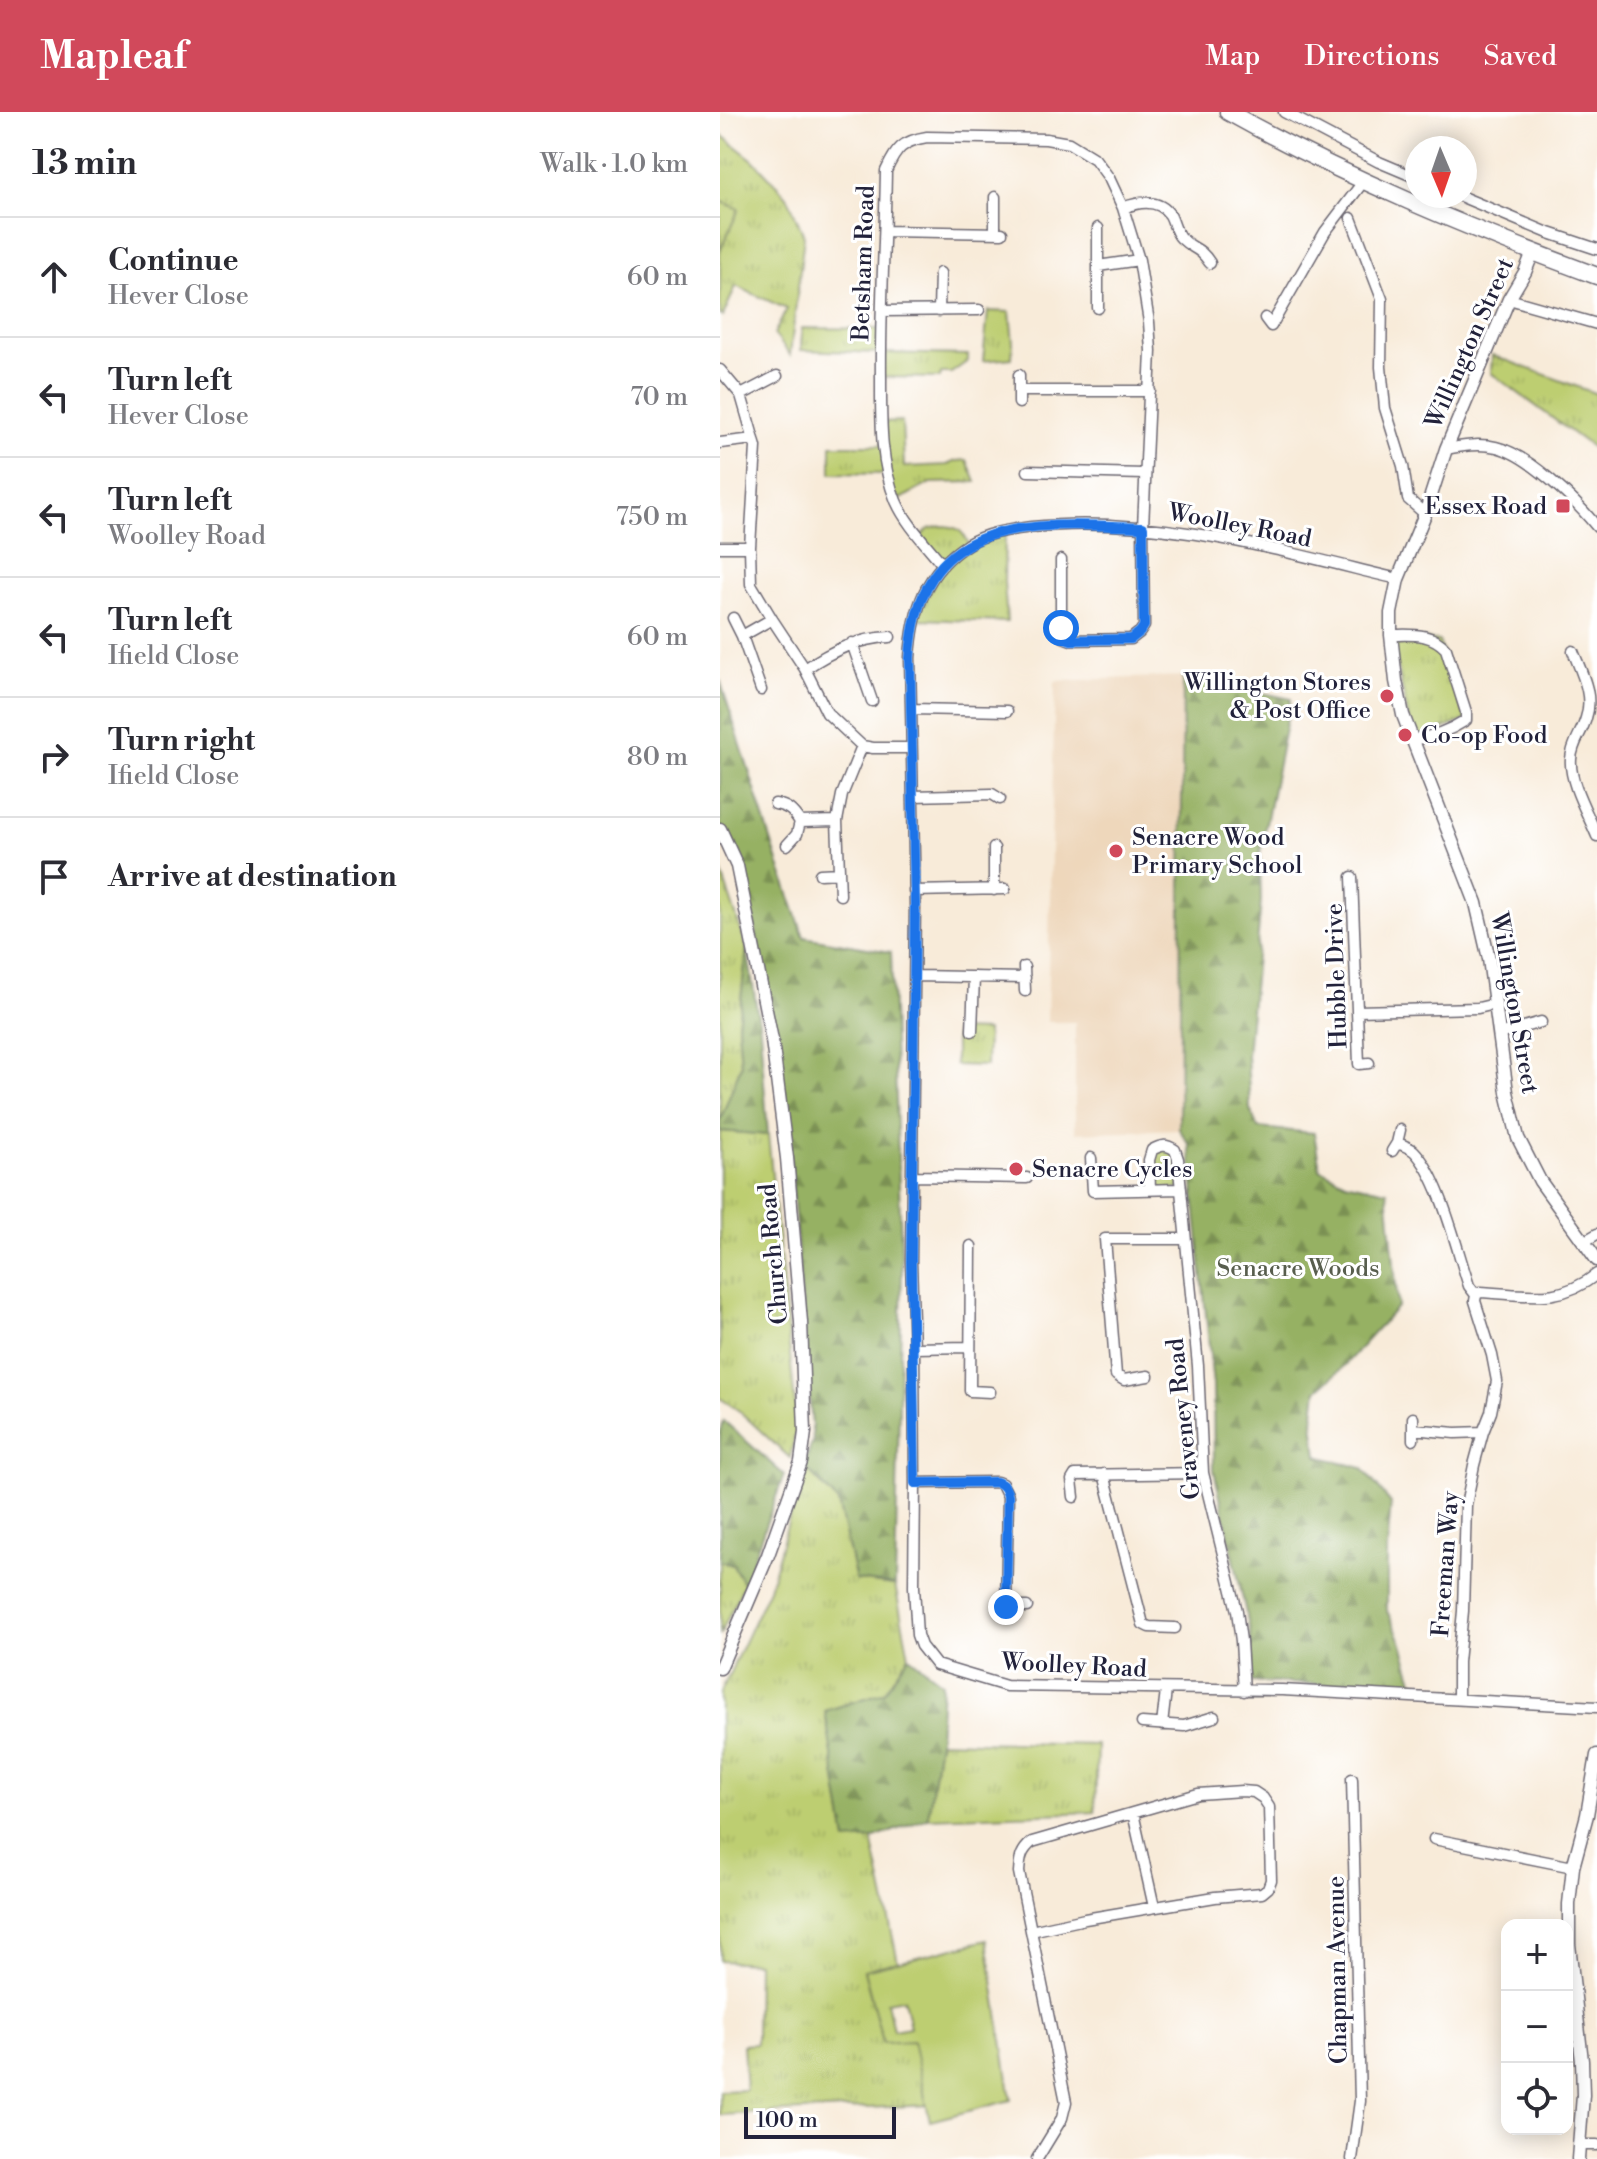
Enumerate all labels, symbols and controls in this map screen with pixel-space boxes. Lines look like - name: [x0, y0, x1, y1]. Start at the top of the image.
- text: Mapleaf: [40, 33, 187, 80]
- text: Map: [1205, 39, 1260, 74]
- text: Directions: [1304, 39, 1439, 74]
- text: Saved: [1483, 39, 1557, 74]
- north arrow: [1405, 136, 1477, 208]
- text: 13 min: [32, 143, 137, 185]
- text: Walk · 1.0 km: [540, 148, 688, 180]
- street label: Betsham Road: [846, 184, 882, 343]
- text: Continue: [108, 242, 239, 280]
- street label: Willington Street: [1418, 253, 1521, 434]
- icon: ahead: [32, 255, 76, 299]
- text: 60 m: [627, 261, 688, 293]
- text: Hever Close: [108, 280, 249, 312]
- text: Turn left: [108, 362, 232, 400]
- icon: left: [32, 375, 76, 419]
- text: 70 m: [630, 381, 688, 413]
- text: Hever Close: [108, 400, 249, 432]
- text: Turn left: [108, 482, 232, 520]
- place label: Essex Road: [1425, 492, 1547, 522]
- icon: left: [32, 495, 76, 539]
- street label: Woolley Road: [1164, 497, 1314, 555]
- marker: Essex Road: [1554, 497, 1572, 515]
- text: 750 m: [616, 501, 688, 533]
- text: Woolley Road: [108, 520, 266, 552]
- text: Turn left: [108, 602, 232, 640]
- route start: [1043, 610, 1079, 646]
- icon: left: [32, 615, 76, 659]
- text: 60 m: [627, 621, 688, 653]
- text: Ifield Close: [108, 640, 239, 672]
- place label: Willington Stores & Post Office: [1183, 668, 1371, 726]
- marker: Willington Stores & Post Office: [1378, 687, 1396, 705]
- place label: Co-op Food: [1421, 721, 1548, 751]
- text: Turn right: [108, 722, 255, 760]
- marker: Co-op Food: [1396, 726, 1414, 744]
- icon: right: [32, 735, 76, 779]
- text: 80 m: [627, 741, 688, 773]
- text: Ifield Close: [108, 760, 239, 792]
- place label: Senacre Wood Primary School: [1132, 823, 1302, 881]
- marker: Senacre Wood Primary School: [1107, 842, 1125, 860]
- icon: arrive: [32, 855, 76, 899]
- text: Arrive at destination: [108, 858, 397, 896]
- street label: Hubble Drive: [1319, 903, 1355, 1049]
- street label: Willington Street: [1483, 909, 1545, 1097]
- place label: Senacre Cycles: [1032, 1155, 1192, 1185]
- marker: Senacre Cycles: [1007, 1160, 1025, 1178]
- street label: Church Road: [753, 1182, 795, 1326]
- park label: Senacre Woods: [1217, 1254, 1379, 1284]
- street label: Graveney Road: [1161, 1336, 1207, 1501]
- street label: Freeman Way: [1426, 1490, 1466, 1638]
- route end: [988, 1589, 1024, 1625]
- street label: Woolley Road: [999, 1647, 1148, 1685]
- street label: Chapman Avenue: [1321, 1876, 1355, 2064]
- map controls: [1501, 1919, 1573, 2135]
- button: +: [1501, 1919, 1573, 1991]
- button: −: [1501, 1991, 1573, 2063]
- button: locate: [1501, 2063, 1573, 2135]
- scale bar: [744, 2103, 896, 2139]
- text: 100 m: [756, 2107, 818, 2134]

